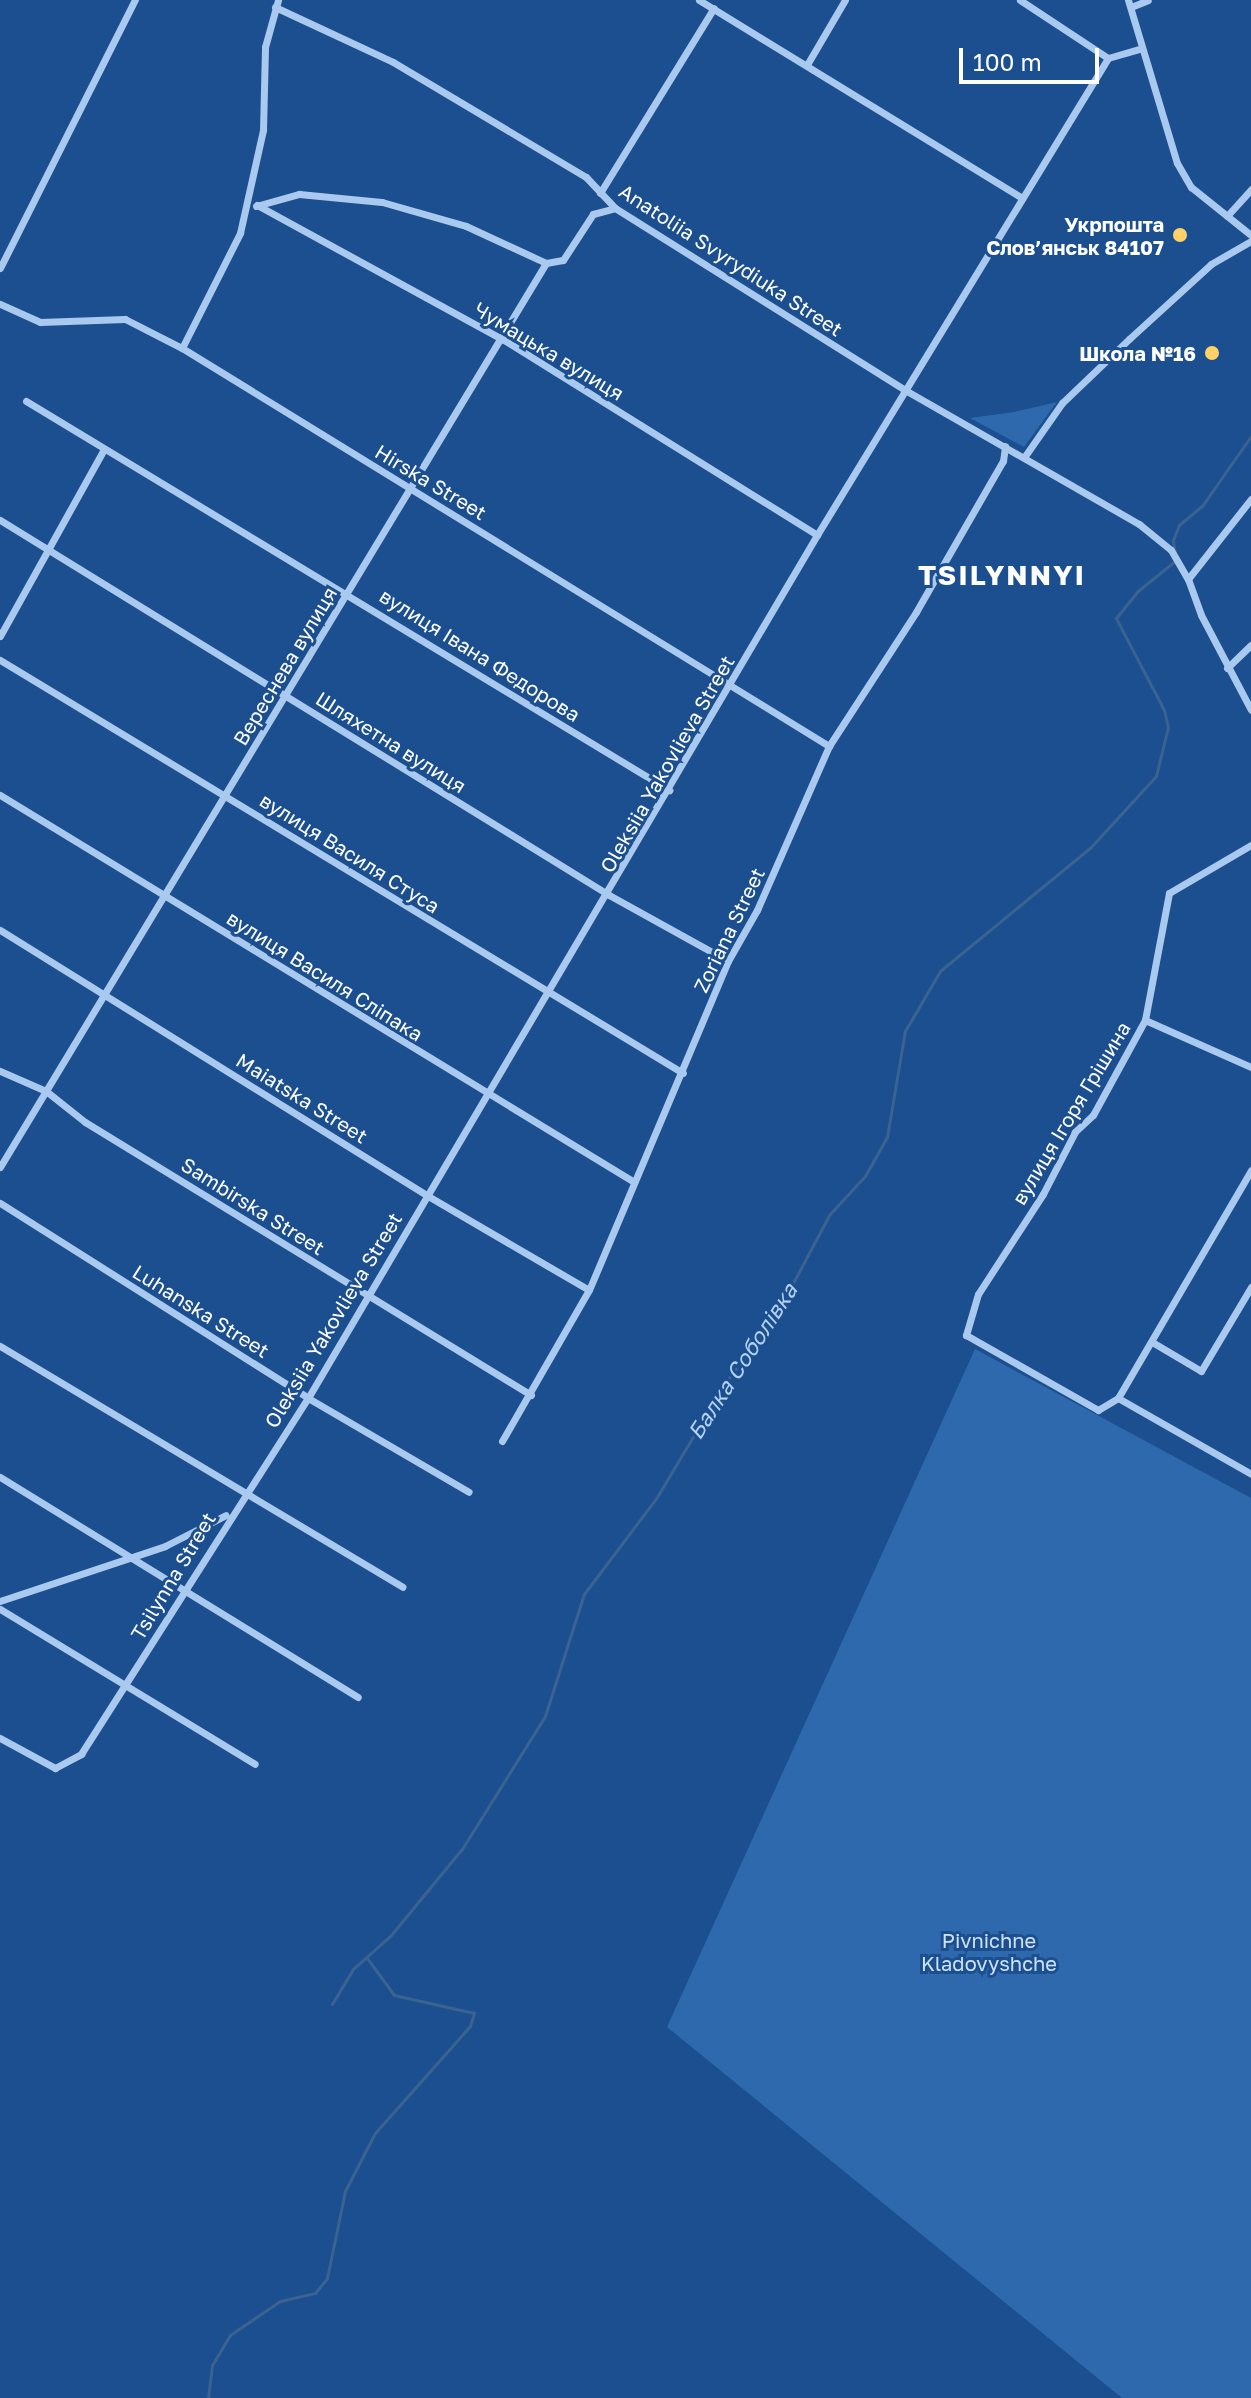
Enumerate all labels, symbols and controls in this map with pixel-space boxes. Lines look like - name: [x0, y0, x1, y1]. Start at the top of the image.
- scale bar: [963, 32, 1103, 82]
- text: 100 m: [973, 47, 1042, 76]
- street label: Anatoliia Svyrydiuka Street: [615, 179, 847, 341]
- place label: Укрпошта Слов’янськ 84107: [986, 212, 1164, 259]
- marker: Укрпошта Слов’янськ 84107: [1171, 226, 1189, 244]
- street label: Чумацька вулиця: [470, 297, 628, 405]
- place label: Школа №16: [1079, 341, 1196, 365]
- marker: Школа №16: [1203, 344, 1221, 362]
- street label: Hirska Street: [371, 439, 491, 525]
- district label: TSILYNNYI: [918, 558, 1086, 592]
- street label: Вереснева вулиця: [228, 582, 342, 750]
- street label: вулиця Івана Федорова: [375, 583, 585, 727]
- street label: Oleksiia Yakovlieva Street: [595, 651, 739, 877]
- street label: Шляхетна вулиця: [312, 686, 470, 798]
- street label: вулиця Василя Стуса: [256, 788, 444, 918]
- street label: Zoriana Street: [688, 864, 770, 996]
- street label: вулиця Василя Сліпака: [223, 906, 427, 1046]
- street label: вулиця Ігоря Грішина: [1007, 1017, 1135, 1209]
- street label: Maiatska Street: [232, 1048, 372, 1148]
- street label: Sambirska Street: [177, 1152, 329, 1260]
- street label: Oleksiia Yakovlieva Street: [259, 1208, 407, 1432]
- street label: Luhanska Street: [128, 1259, 274, 1363]
- water label: Балка Соболівка: [682, 1278, 802, 1444]
- street label: Tsilynna Street: [126, 1508, 220, 1644]
- park label: Pivnichne Kladovyshche: [921, 1929, 1057, 1976]

